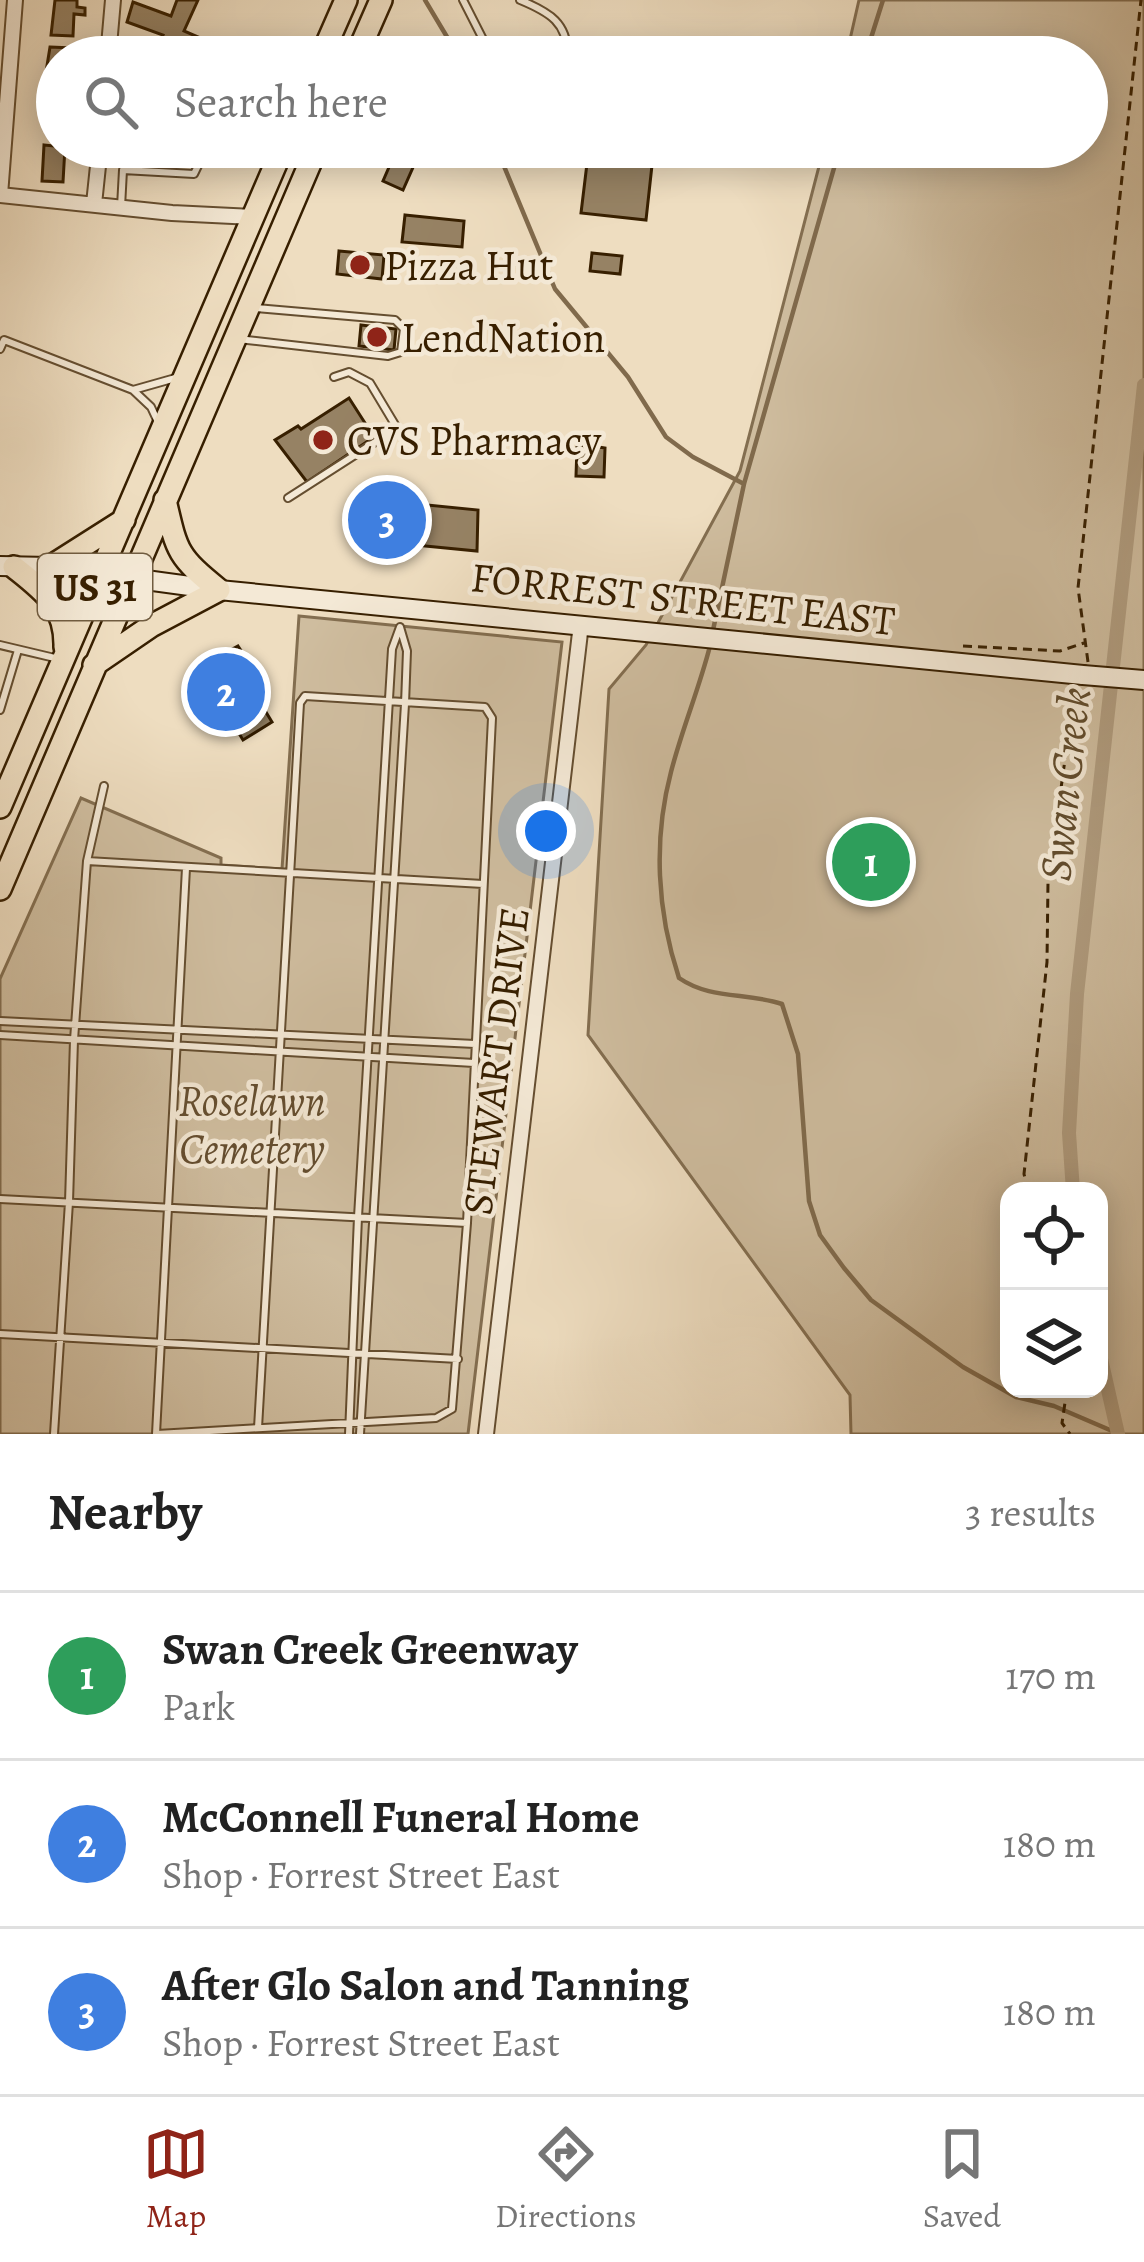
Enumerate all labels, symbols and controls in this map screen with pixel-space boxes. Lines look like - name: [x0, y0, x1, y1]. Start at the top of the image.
- search box: [36, 36, 1108, 168]
- icon: search: [78, 69, 144, 135]
- text: Search here: [174, 71, 388, 133]
- place label: Pizza Hut: [384, 237, 553, 294]
- marker: Pizza Hut: [347, 252, 373, 278]
- place label: LendNation: [401, 309, 605, 366]
- marker: LendNation: [364, 324, 390, 350]
- place label: CVS Pharmacy: [347, 412, 602, 469]
- marker: CVS Pharmacy: [310, 427, 336, 453]
- pin: 3: [348, 475, 426, 565]
- street label: FORREST STREET EAST: [468, 548, 898, 649]
- road number: US 31: [38, 554, 152, 620]
- pin: 2: [187, 647, 265, 737]
- water label: Swan Creek: [1024, 684, 1106, 884]
- your location: [516, 801, 576, 861]
- pin: 1: [832, 817, 910, 907]
- street label: STEWART DRIVE: [448, 904, 543, 1218]
- park label: Roselawn Cemetery: [178, 1072, 326, 1177]
- map controls: [1000, 1182, 1108, 1398]
- button: locate: [1000, 1182, 1108, 1290]
- button: layers: [1000, 1290, 1108, 1398]
- text: Nearby: [48, 1477, 202, 1547]
- text: 3 results: [965, 1486, 1096, 1539]
- text: Swan Creek Greenway: [162, 1618, 578, 1680]
- text: 1: [80, 1649, 94, 1702]
- text: 170 m: [1005, 1649, 1096, 1702]
- text: Park: [162, 1680, 235, 1733]
- text: McConnell Funeral Home: [162, 1786, 639, 1848]
- text: 2: [78, 1817, 96, 1870]
- text: 180 m: [1003, 1817, 1096, 1870]
- text: Shop · Forrest Street East: [162, 1848, 560, 1901]
- text: After Glo Salon and Tanning: [162, 1954, 689, 2016]
- text: 3: [79, 1985, 95, 2038]
- text: 180 m: [1003, 1985, 1096, 2038]
- text: Shop · Forrest Street East: [162, 2016, 560, 2069]
- tab: Map: [143, 2121, 209, 2238]
- tab: Directions: [495, 2121, 637, 2238]
- tab: Saved: [923, 2121, 1001, 2238]

